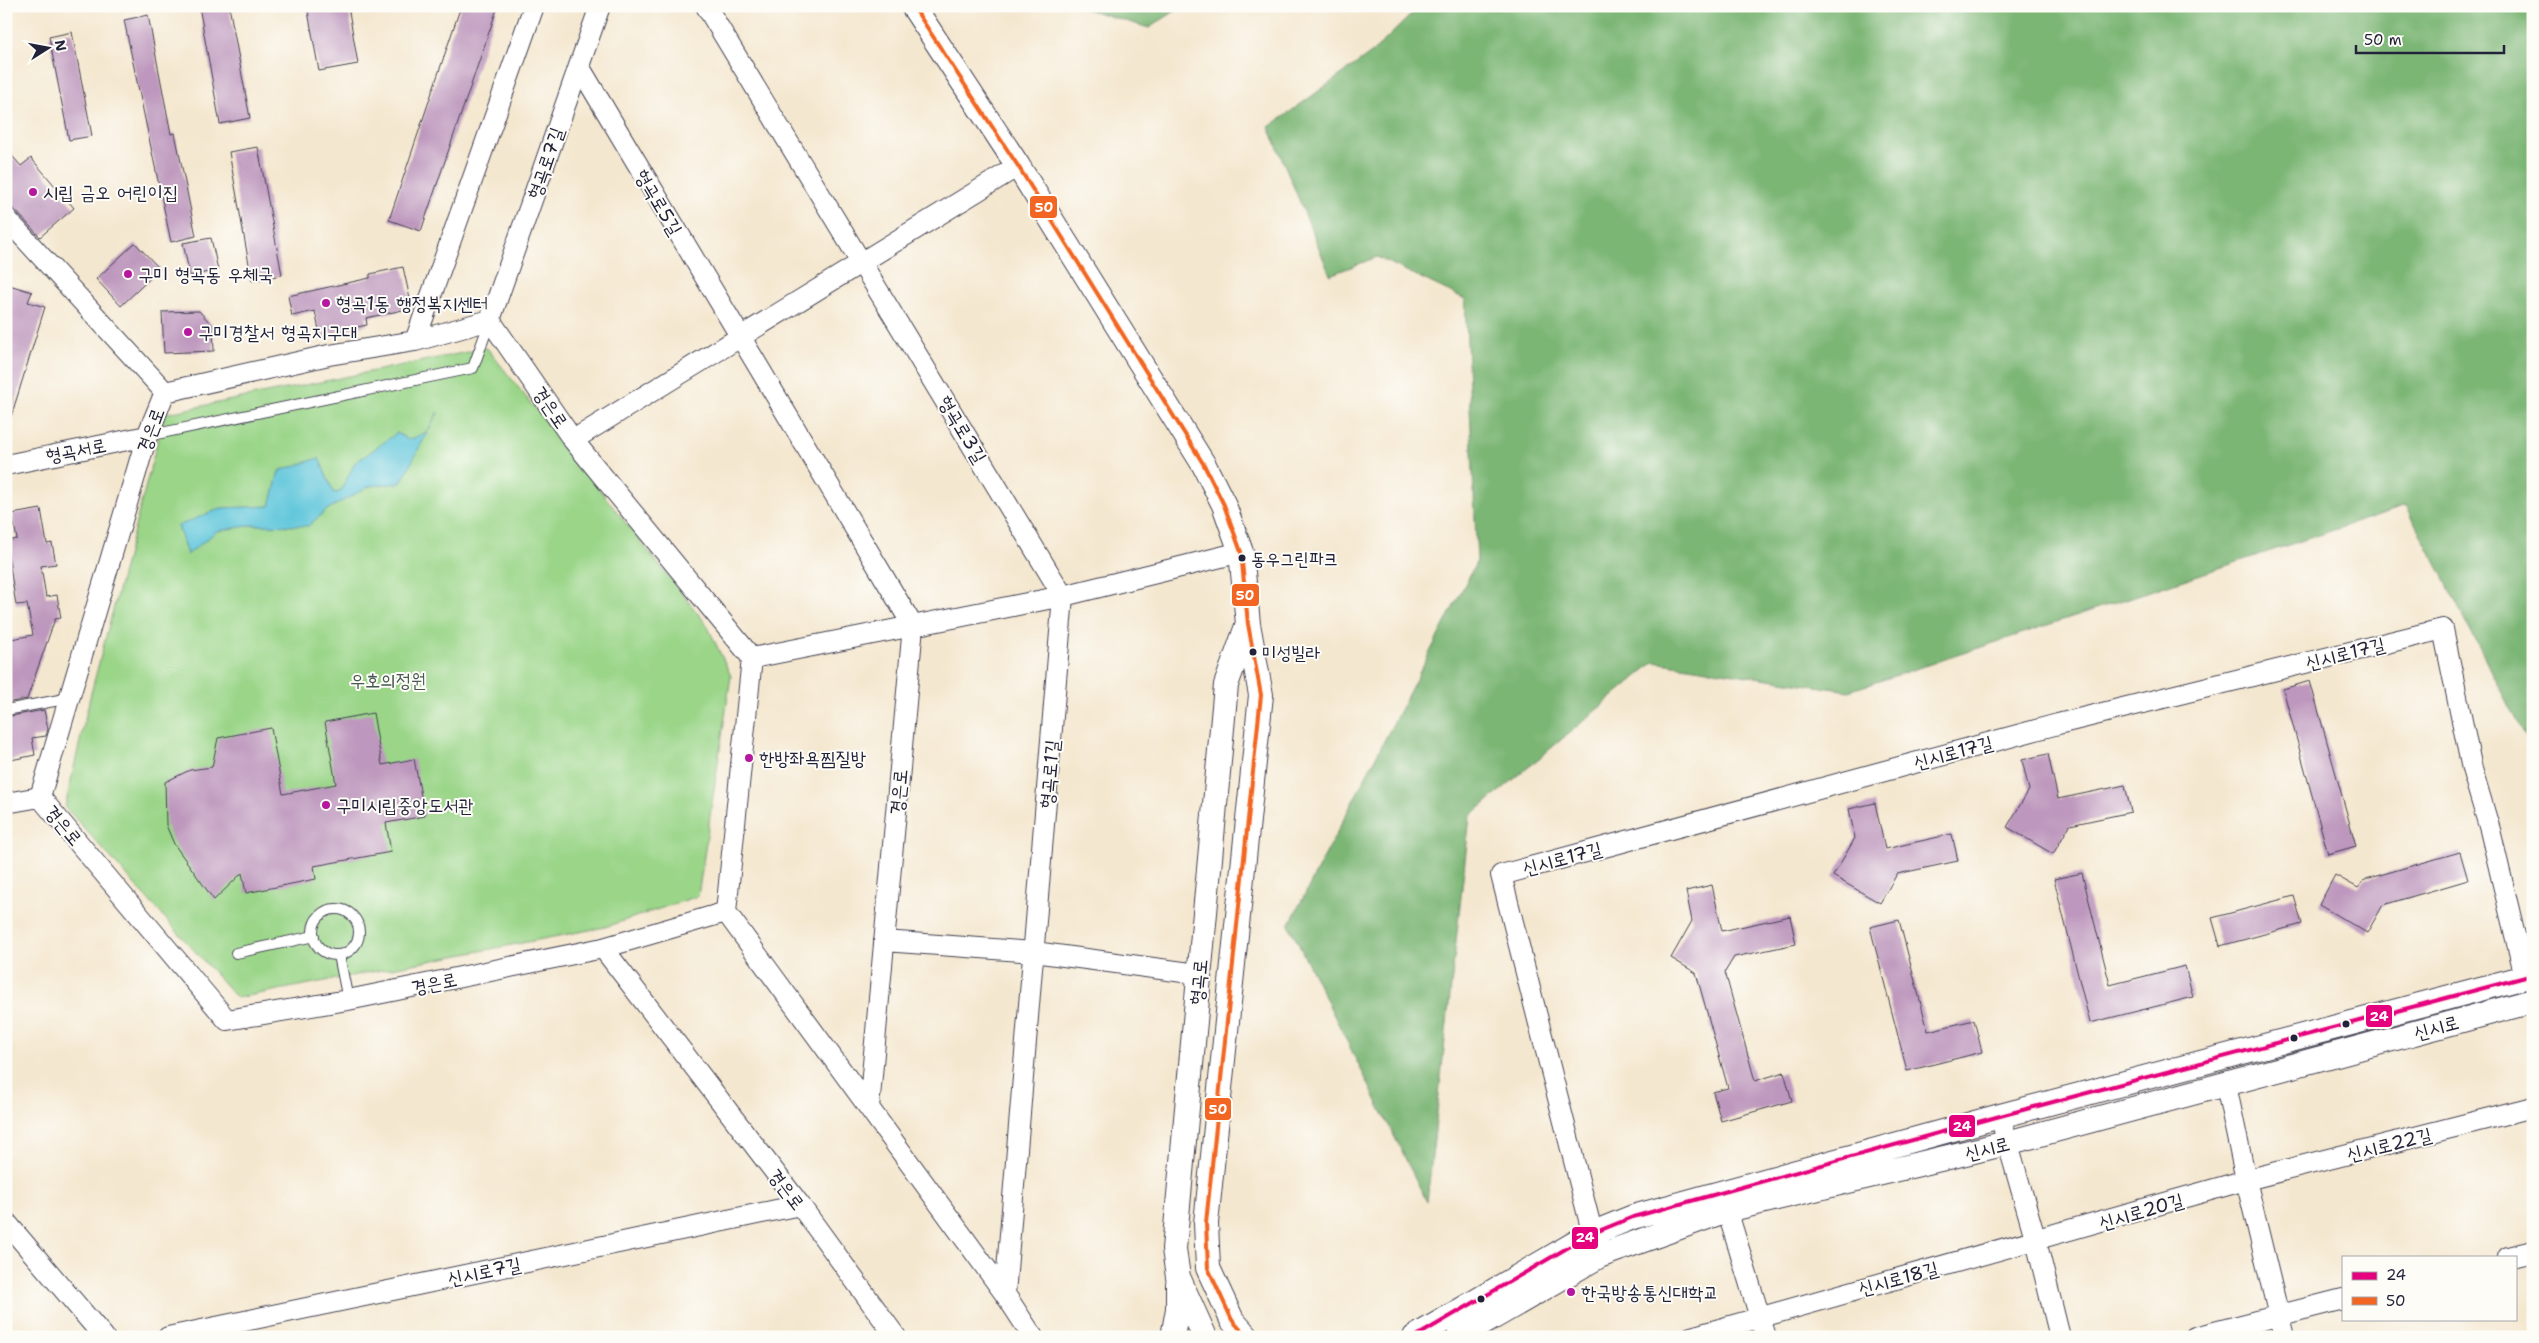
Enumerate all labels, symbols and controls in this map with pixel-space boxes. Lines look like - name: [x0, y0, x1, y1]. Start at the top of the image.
- north arrow: [22, 22, 72, 72]
- scale bar: [2356, 22, 2504, 54]
- text: 50 m: [2364, 30, 2402, 50]
- text: N: [51, 38, 71, 53]
- street label: 형곡로7길: [522, 124, 569, 202]
- street label: 형곡로5길: [629, 165, 688, 240]
- place label: 시립 금오 어린이집: [43, 180, 178, 205]
- marker: 시립 금오 어린이집: [27, 186, 39, 198]
- line badge: 50: [1029, 195, 1058, 219]
- text: 50: [1035, 198, 1053, 216]
- place label: 구미 형곡동 우체국: [138, 262, 273, 287]
- marker: 구미 형곡동 우체국: [122, 268, 134, 280]
- place label: 형곡1동 행정복지센터: [336, 291, 488, 316]
- marker: 형곡1동 행정복지센터: [320, 297, 332, 309]
- place label: 구미경찰서 형곡지구대: [198, 320, 357, 345]
- marker: 구미경찰서 형곡지구대: [182, 326, 194, 338]
- street label: 경은로: [527, 381, 574, 433]
- street label: 형곡로3길: [933, 391, 992, 468]
- street label: 경은로: [131, 404, 170, 456]
- street label: 형곡서로: [44, 432, 108, 469]
- place label: 동우그린파크: [1251, 547, 1338, 571]
- marker: 동우그린파크: [1237, 553, 1247, 563]
- line badge: 50: [1231, 583, 1260, 607]
- text: 50: [1236, 586, 1254, 604]
- street label: 신시로17길: [2303, 632, 2388, 675]
- place label: 미성빌라: [1262, 641, 1320, 665]
- marker: 미성빌라: [1248, 647, 1258, 657]
- park label: 우호의정원: [350, 668, 426, 693]
- street label: 신시로17길: [1911, 730, 1996, 775]
- street label: 형곡로1길: [1034, 739, 1065, 810]
- place label: 한방좌욕찜질방: [759, 746, 867, 771]
- marker: 한방좌욕찜질방: [743, 752, 755, 764]
- street label: 경은로: [884, 768, 913, 816]
- place label: 구미시립중앙도서관: [336, 793, 474, 818]
- marker: 구미시립중앙도서관: [320, 799, 332, 811]
- street label: 경은로: [39, 800, 88, 851]
- street label: 신시로17길: [1520, 836, 1605, 881]
- street label: 형곡로: [1184, 958, 1213, 1006]
- street label: 경은로: [409, 966, 459, 1000]
- line badge: 24: [2365, 1004, 2393, 1028]
- text: 24: [2369, 1007, 2389, 1025]
- street label: 신시로: [2411, 1009, 2462, 1045]
- unlabelled marker: [2341, 1019, 2351, 1029]
- unlabelled marker: [2289, 1033, 2299, 1043]
- line badge: 50: [1204, 1097, 1232, 1121]
- text: 50: [1209, 1100, 1227, 1118]
- line badge: 24: [1948, 1114, 1976, 1138]
- text: 24: [1952, 1117, 1972, 1135]
- street label: 신시로22길: [2344, 1122, 2434, 1167]
- street label: 신시로: [1962, 1131, 2012, 1166]
- street label: 경은로: [763, 1163, 810, 1215]
- street label: 신시로20길: [2096, 1187, 2186, 1236]
- line badge: 24: [1571, 1226, 1599, 1250]
- text: 24: [1575, 1228, 1595, 1246]
- street label: 신시로7길: [445, 1252, 523, 1291]
- street label: 신시로18길: [1855, 1256, 1941, 1301]
- legend: [2342, 1256, 2516, 1320]
- text: 24: [2386, 1265, 2406, 1285]
- place label: 한국방송통신대학교: [1581, 1280, 1719, 1305]
- marker: 한국방송통신대학교: [1565, 1286, 1577, 1298]
- text: 50: [2386, 1291, 2406, 1311]
- unlabelled marker: [1476, 1294, 1486, 1304]

